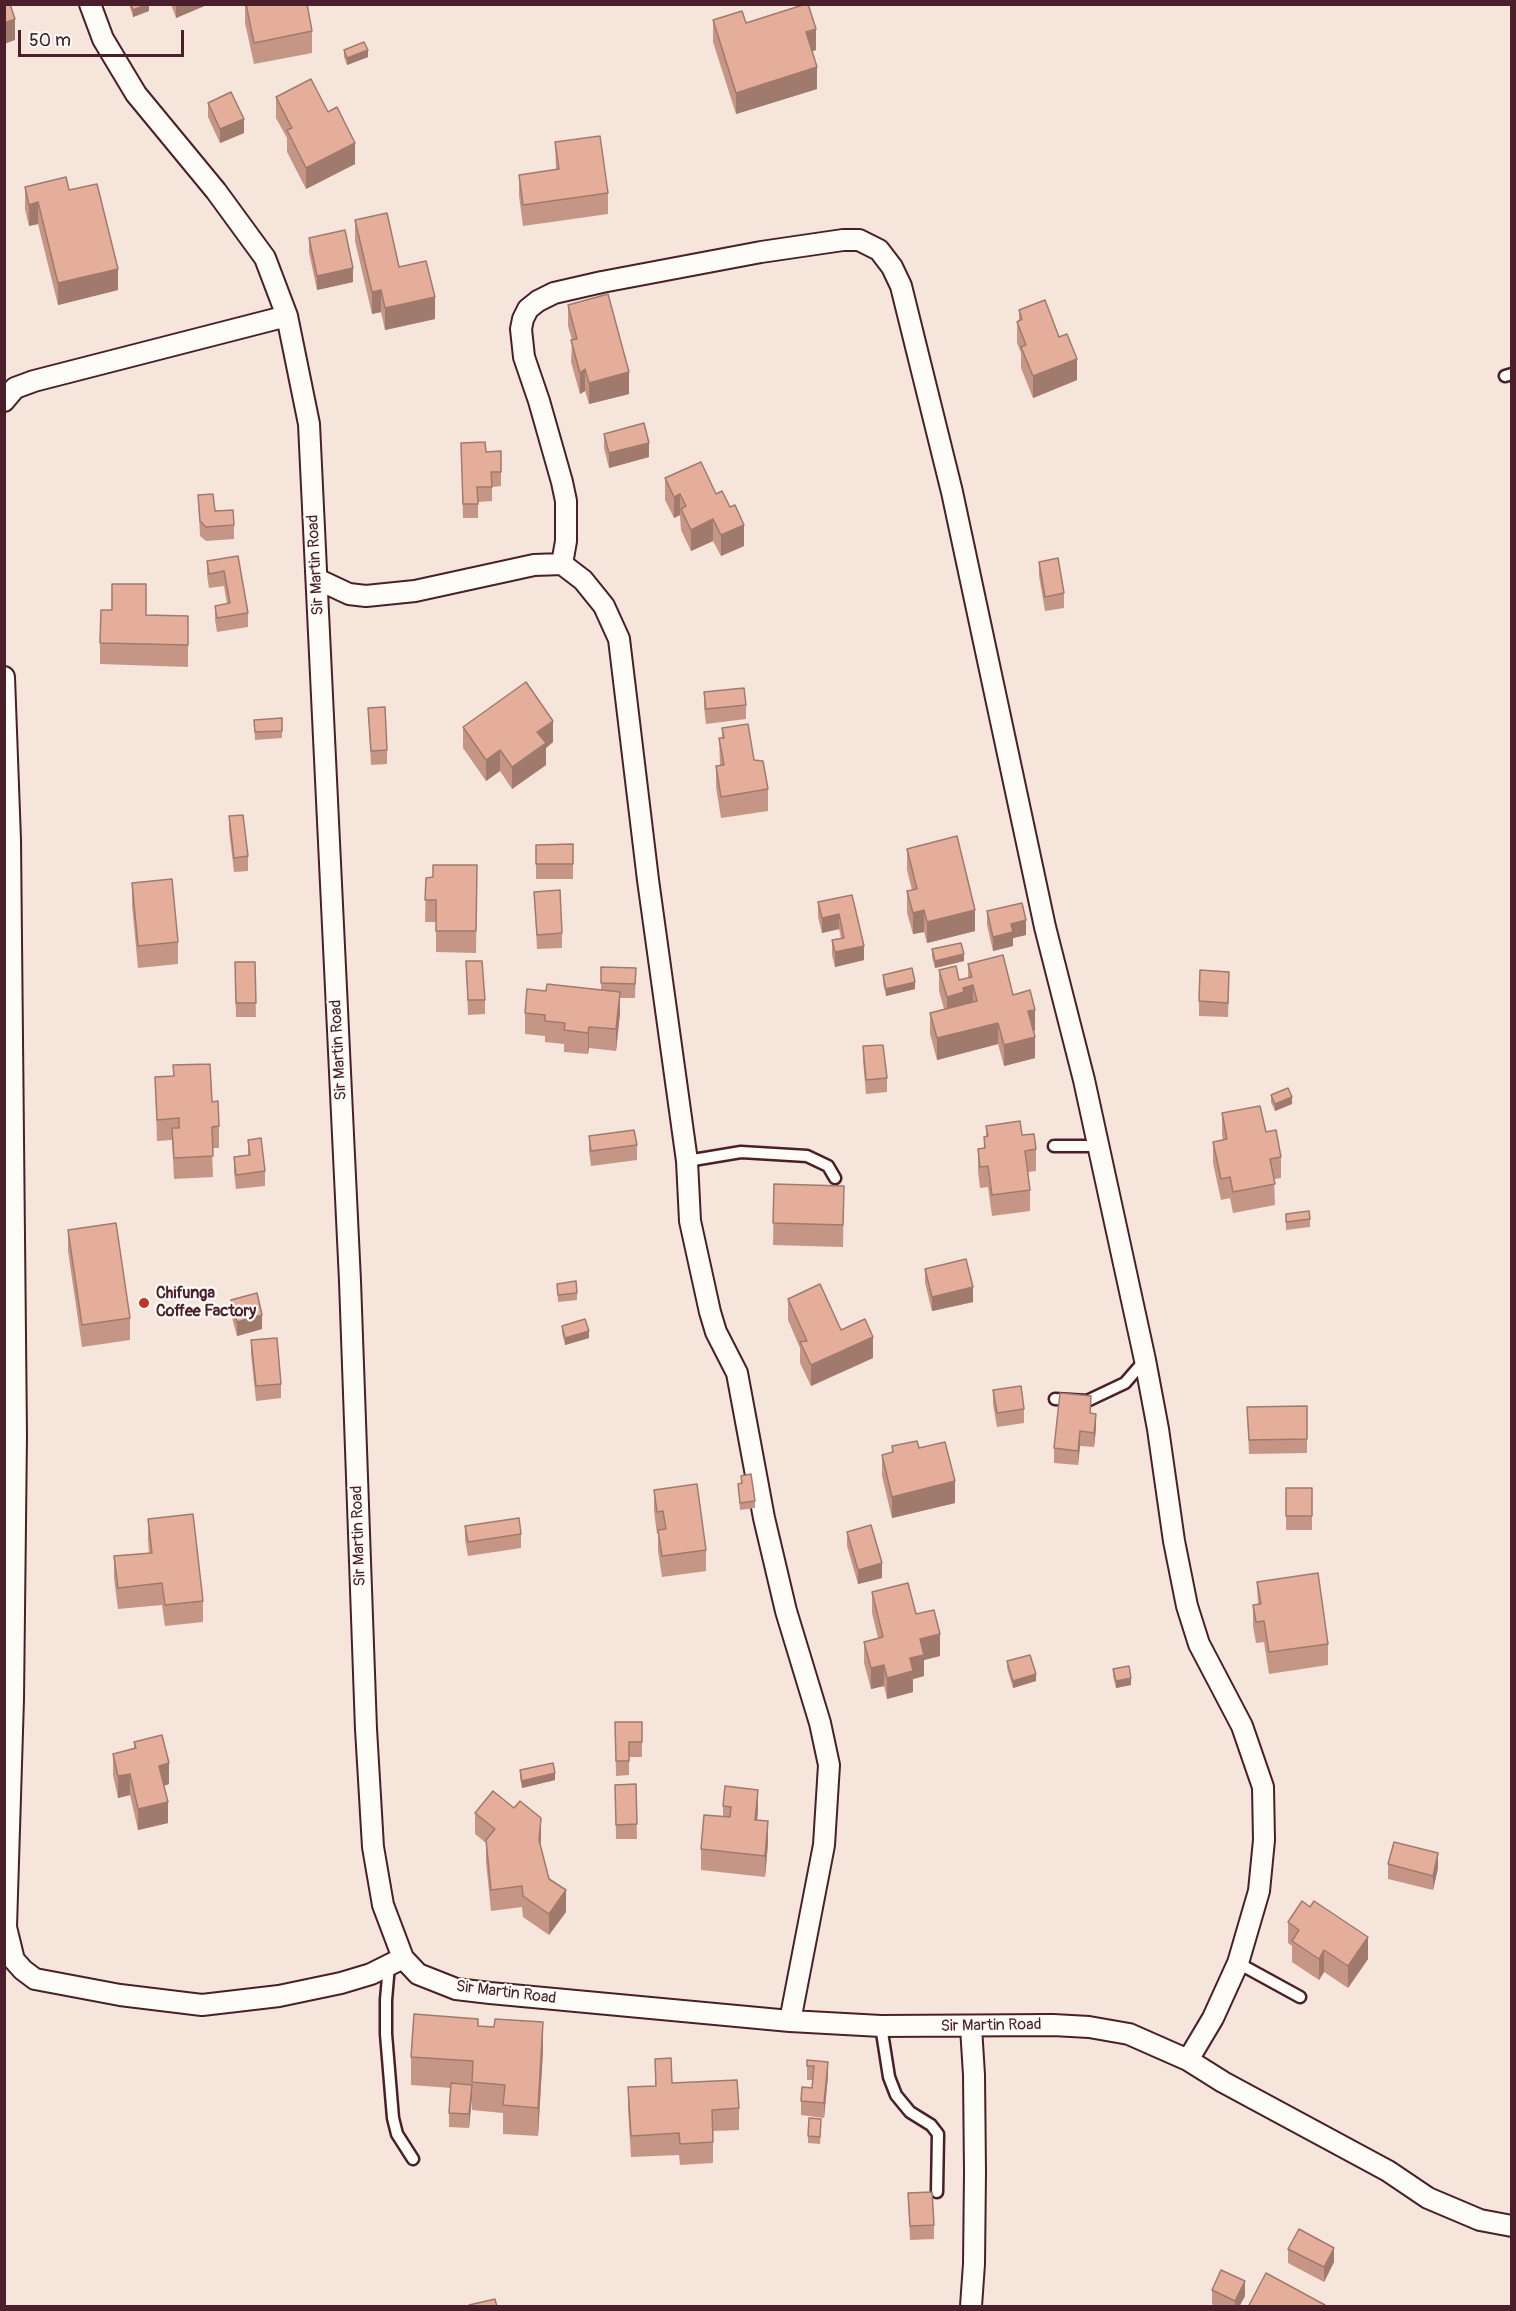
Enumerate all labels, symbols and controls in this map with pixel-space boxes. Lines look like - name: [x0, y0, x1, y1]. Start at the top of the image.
- scale bar: [21, 18, 188, 56]
- text: 50 m: [29, 29, 71, 52]
- street label: Sir Martin Road: [304, 514, 328, 616]
- street label: Sir Martin Road: [327, 999, 351, 1101]
- place label: Chifunga Coffee Factory: [156, 1284, 256, 1322]
- marker: Chifunga Coffee Factory: [137, 1296, 151, 1310]
- street label: Sir Martin Road: [348, 1485, 370, 1587]
- street label: Sir Martin Road: [455, 1977, 557, 2009]
- street label: Sir Martin Road: [940, 2016, 1042, 2036]

